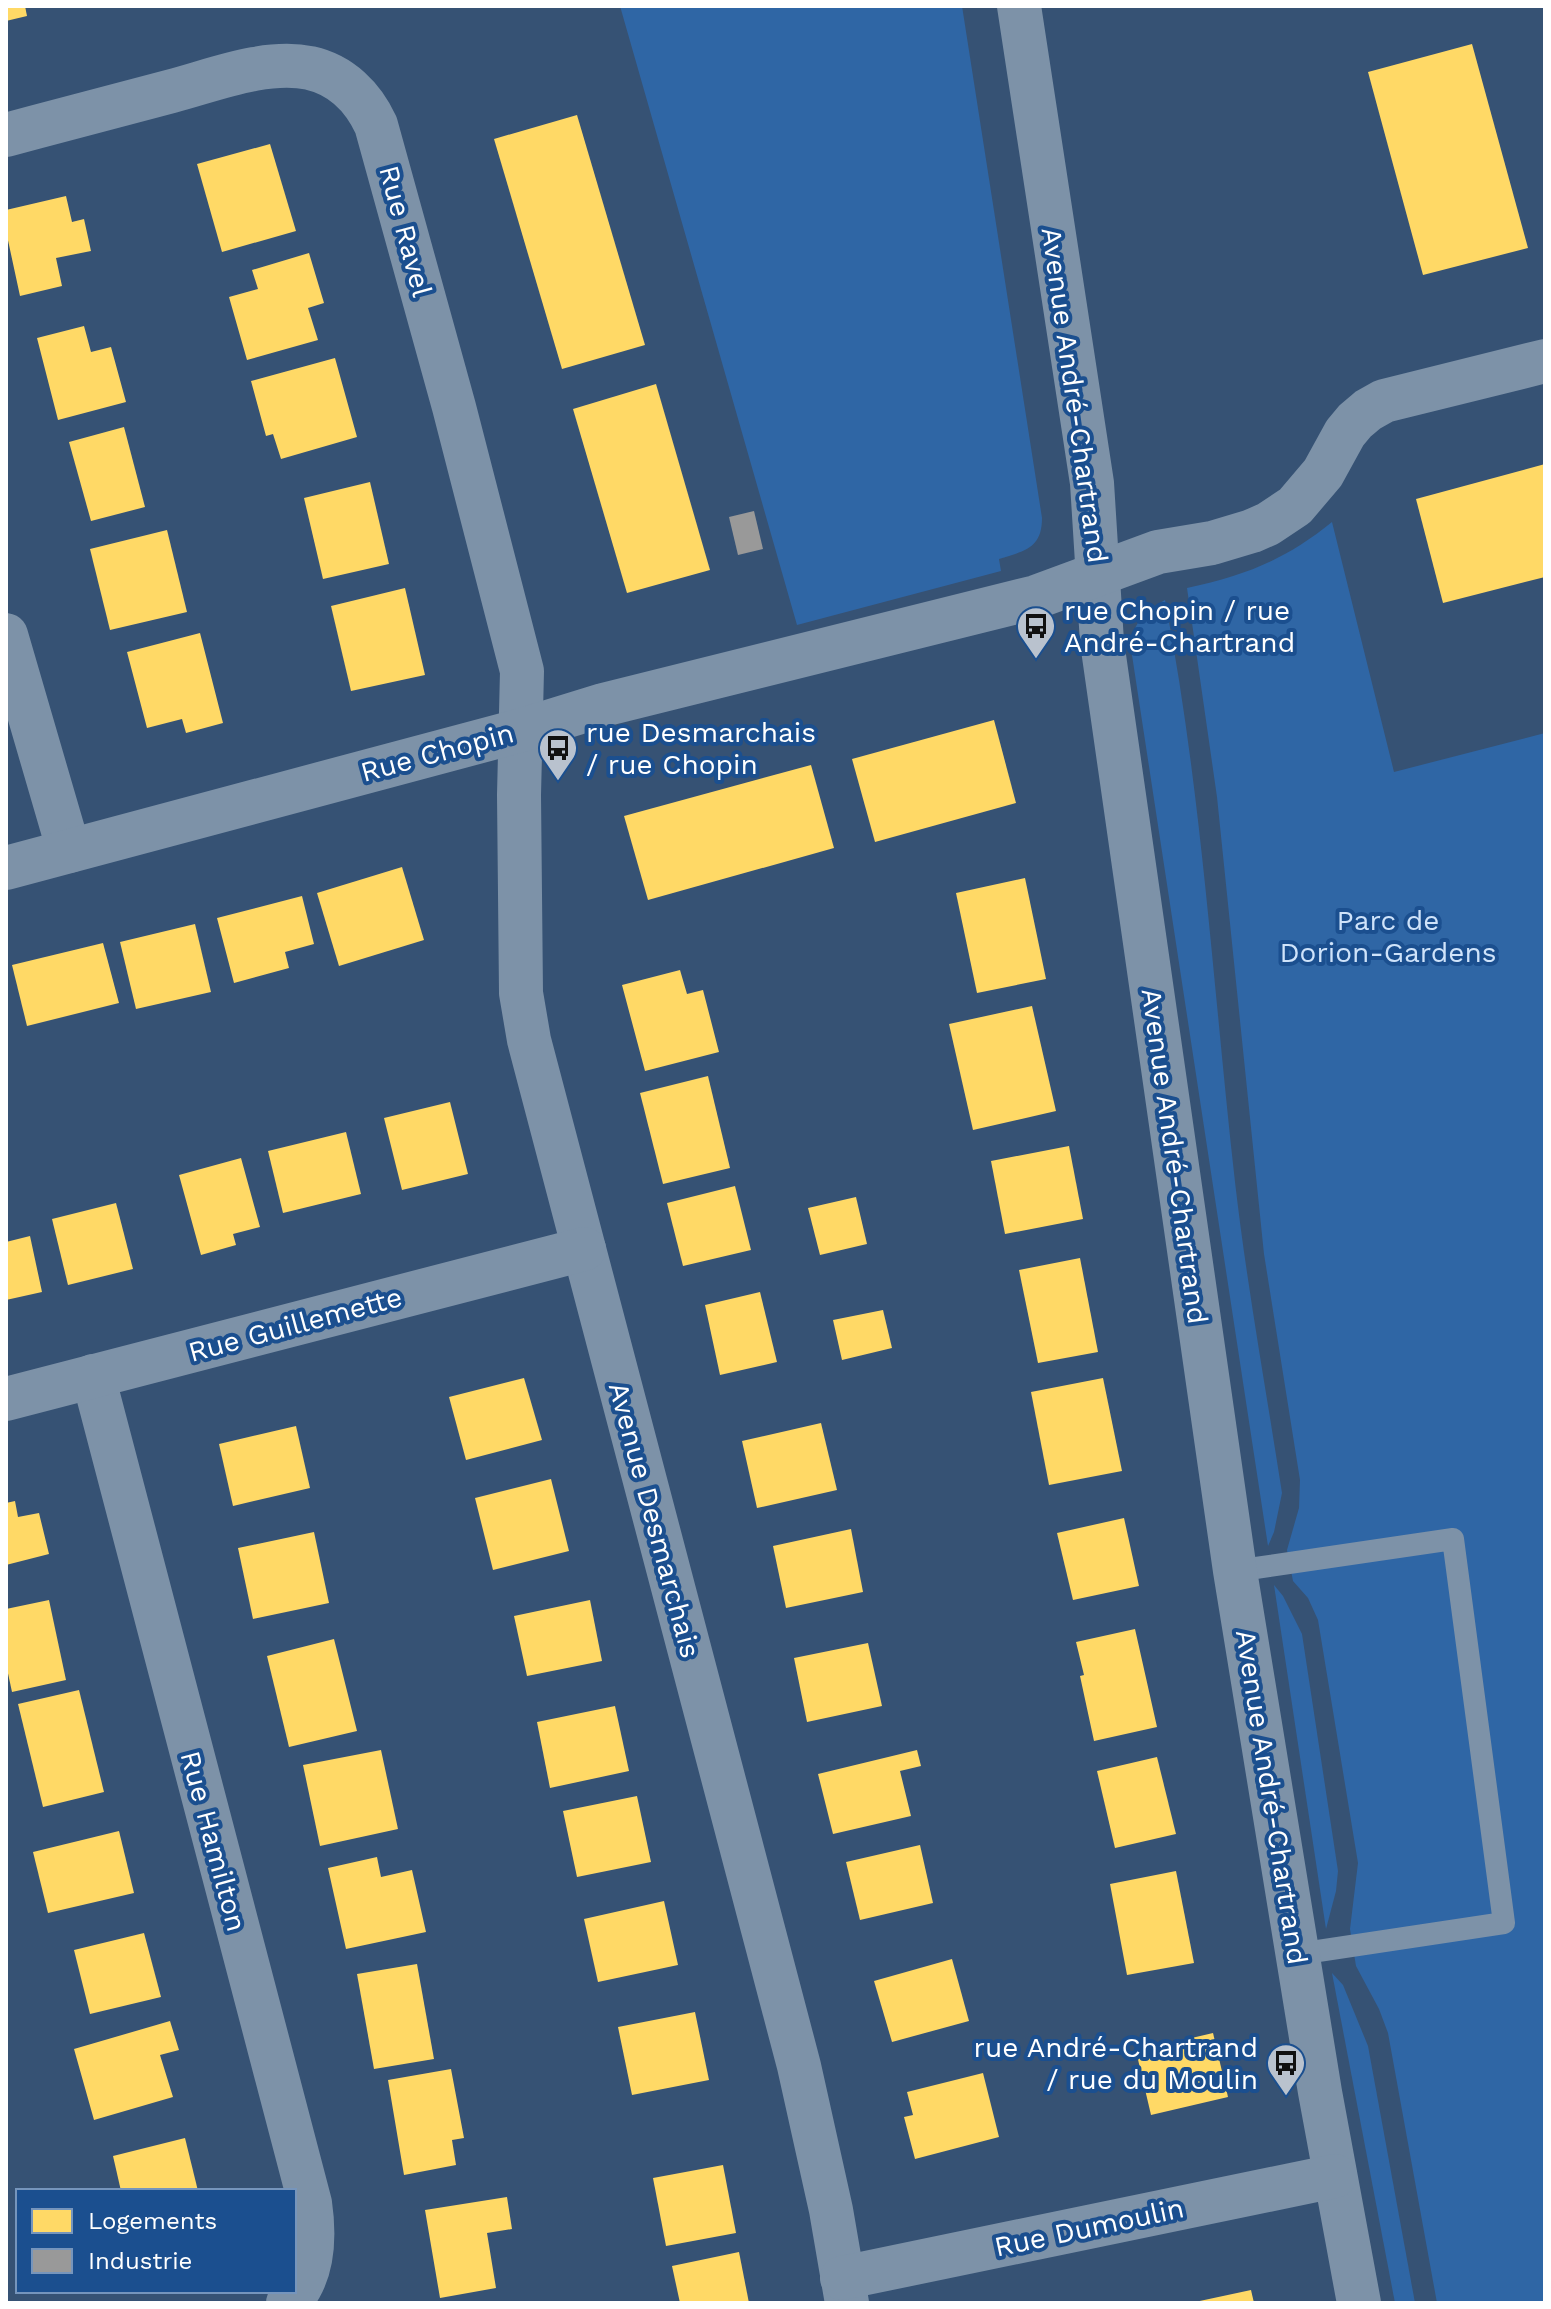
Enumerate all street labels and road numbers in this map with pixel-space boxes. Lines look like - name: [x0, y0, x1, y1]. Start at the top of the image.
- street label: Rue Ravel: [372, 162, 439, 301]
- street label: Avenue André-Chartrand: [1035, 225, 1114, 565]
- street label: Rue Chopin: [357, 716, 517, 789]
- street label: Avenue André-Chartrand: [1135, 986, 1214, 1326]
- street label: Rue Guillemette: [185, 1280, 406, 1369]
- street label: Avenue Desmarchais: [602, 1379, 707, 1662]
- street label: Avenue André-Chartrand: [1229, 1627, 1314, 1967]
- street label: Rue Hamilton: [174, 1747, 253, 1935]
- street label: Rue Dumoulin: [991, 2191, 1187, 2264]

